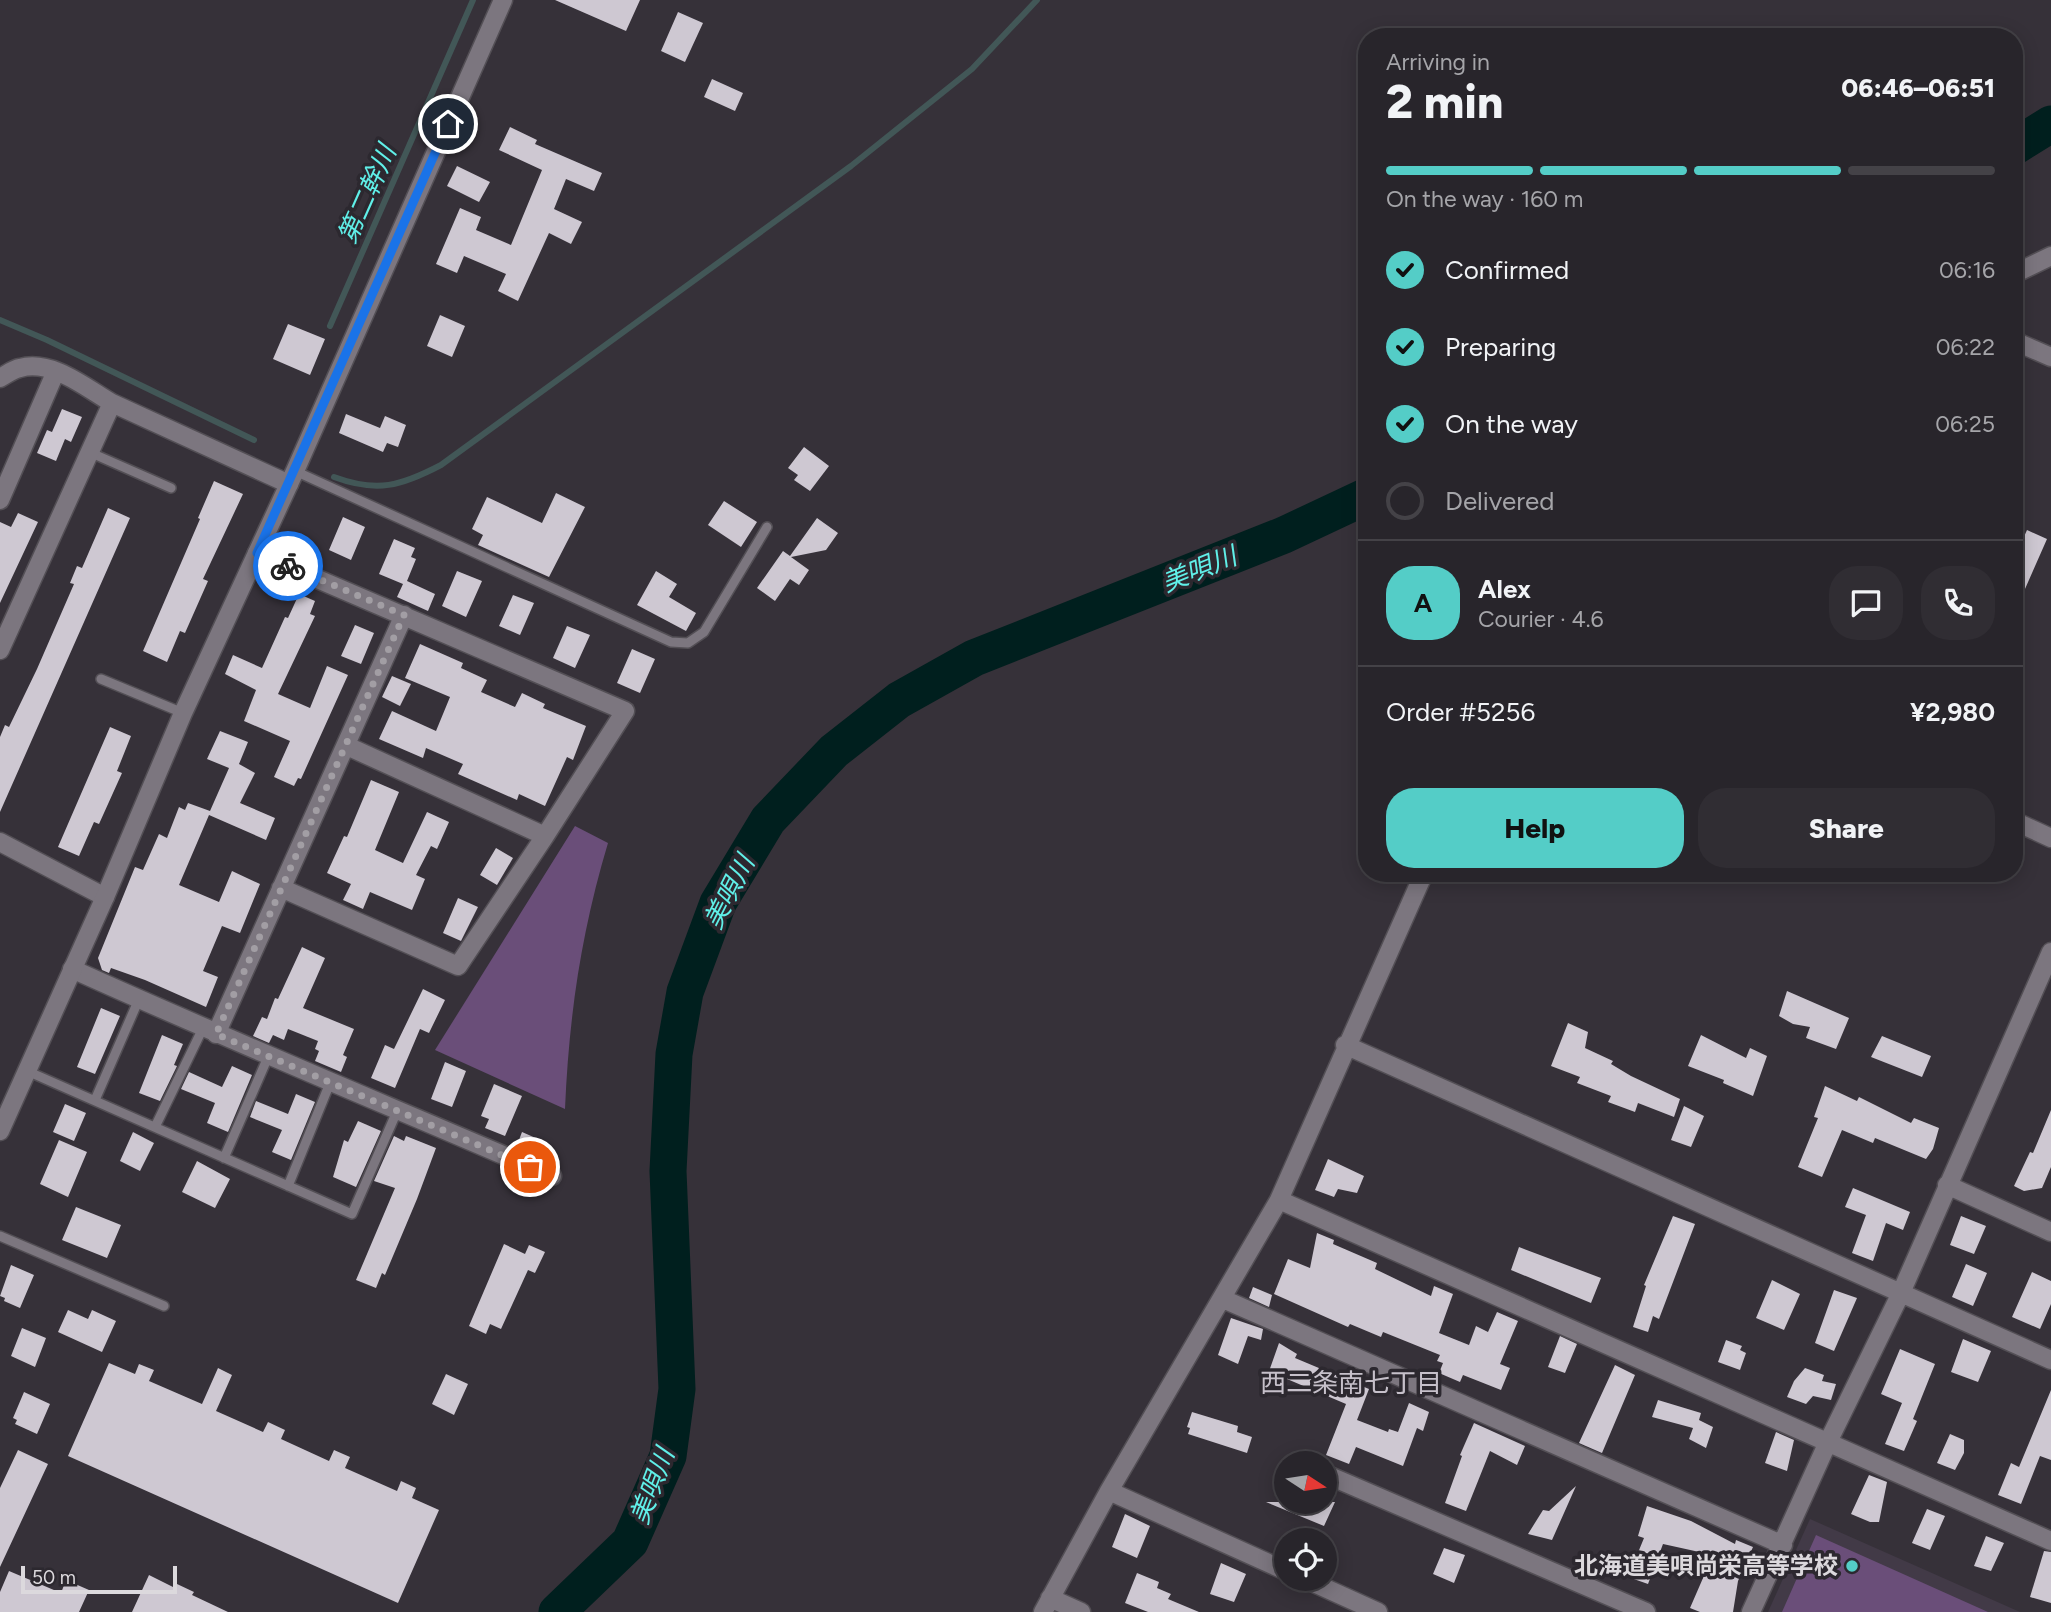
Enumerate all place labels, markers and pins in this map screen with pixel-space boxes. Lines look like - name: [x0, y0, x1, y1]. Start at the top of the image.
- pin: [418, 94, 478, 154]
- pin: [500, 1137, 560, 1197]
- place label: 北海道美唄尚栄高等学校: [1574, 1551, 1838, 1580]
- marker: 北海道美唄尚栄高等学校: [1844, 1558, 1860, 1574]

